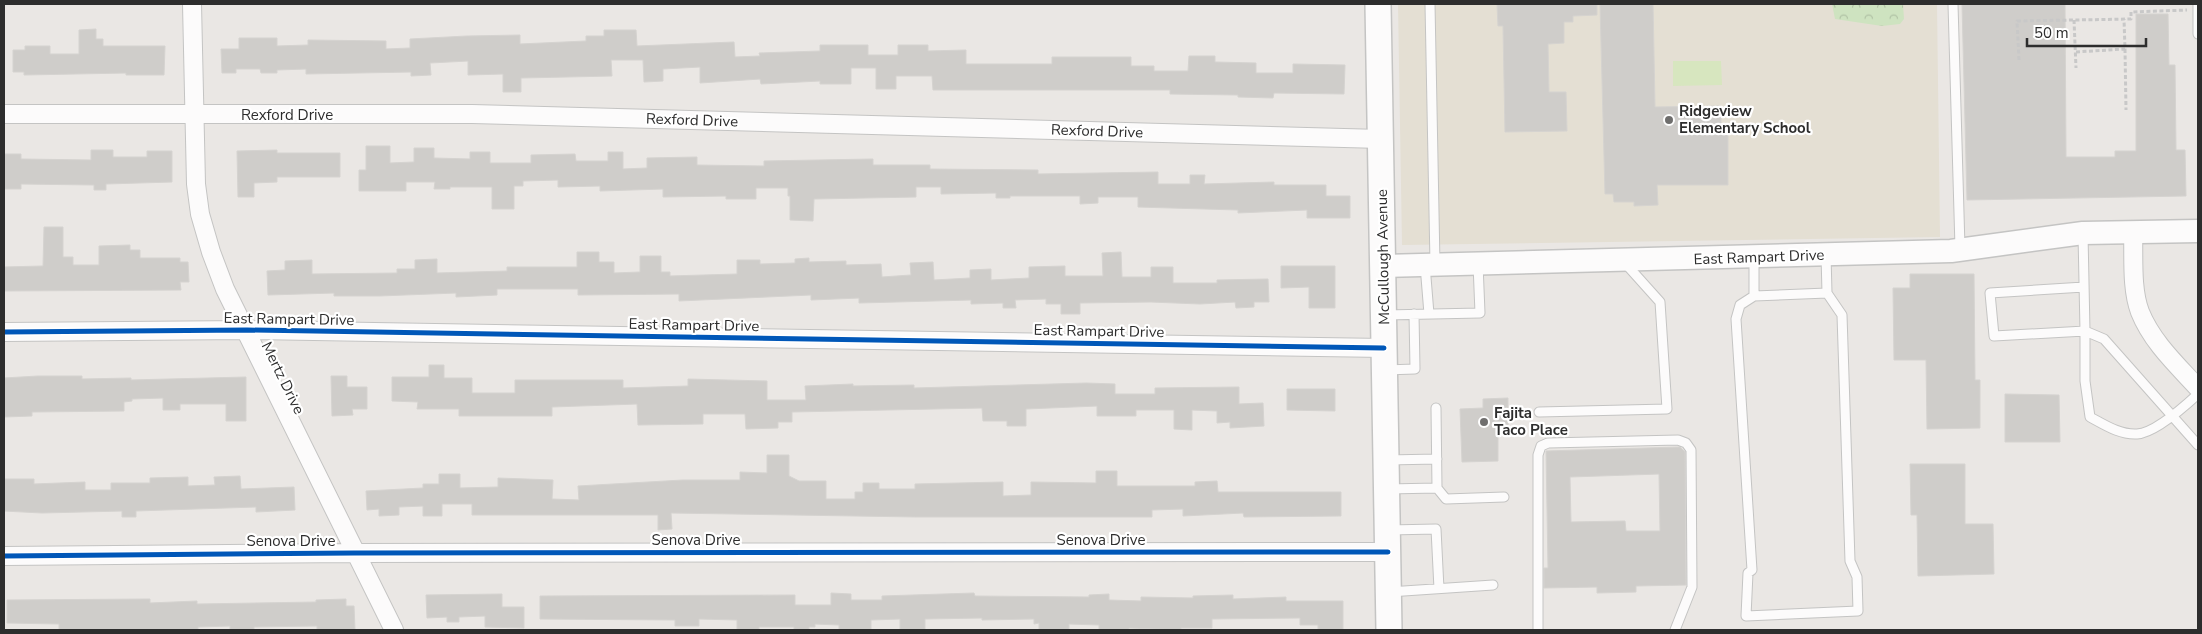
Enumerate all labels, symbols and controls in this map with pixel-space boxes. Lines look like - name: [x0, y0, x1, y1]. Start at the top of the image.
- scale bar: [2027, 15, 2146, 47]
- text: 50 m: [2034, 23, 2069, 43]
- place label: Ridgeview Elementary School: [1679, 101, 1811, 138]
- street label: Rexford Drive: [241, 105, 333, 125]
- street label: Rexford Drive: [646, 108, 738, 132]
- marker: Ridgeview Elementary School: [1663, 114, 1675, 126]
- street label: Rexford Drive: [1051, 119, 1143, 143]
- street label: McCullough Avenue: [1372, 189, 1394, 325]
- street label: East Rampart Drive: [1693, 245, 1825, 269]
- street label: East Rampart Drive: [223, 308, 355, 330]
- street label: East Rampart Drive: [628, 314, 760, 336]
- street label: East Rampart Drive: [1033, 320, 1165, 342]
- street label: Mertz Drive: [257, 338, 309, 418]
- place label: Fajita Taco Place: [1494, 403, 1568, 440]
- marker: Fajita Taco Place: [1478, 416, 1490, 428]
- street label: Senova Drive: [652, 530, 740, 550]
- street label: Senova Drive: [1057, 530, 1145, 550]
- street label: Senova Drive: [247, 531, 335, 551]

